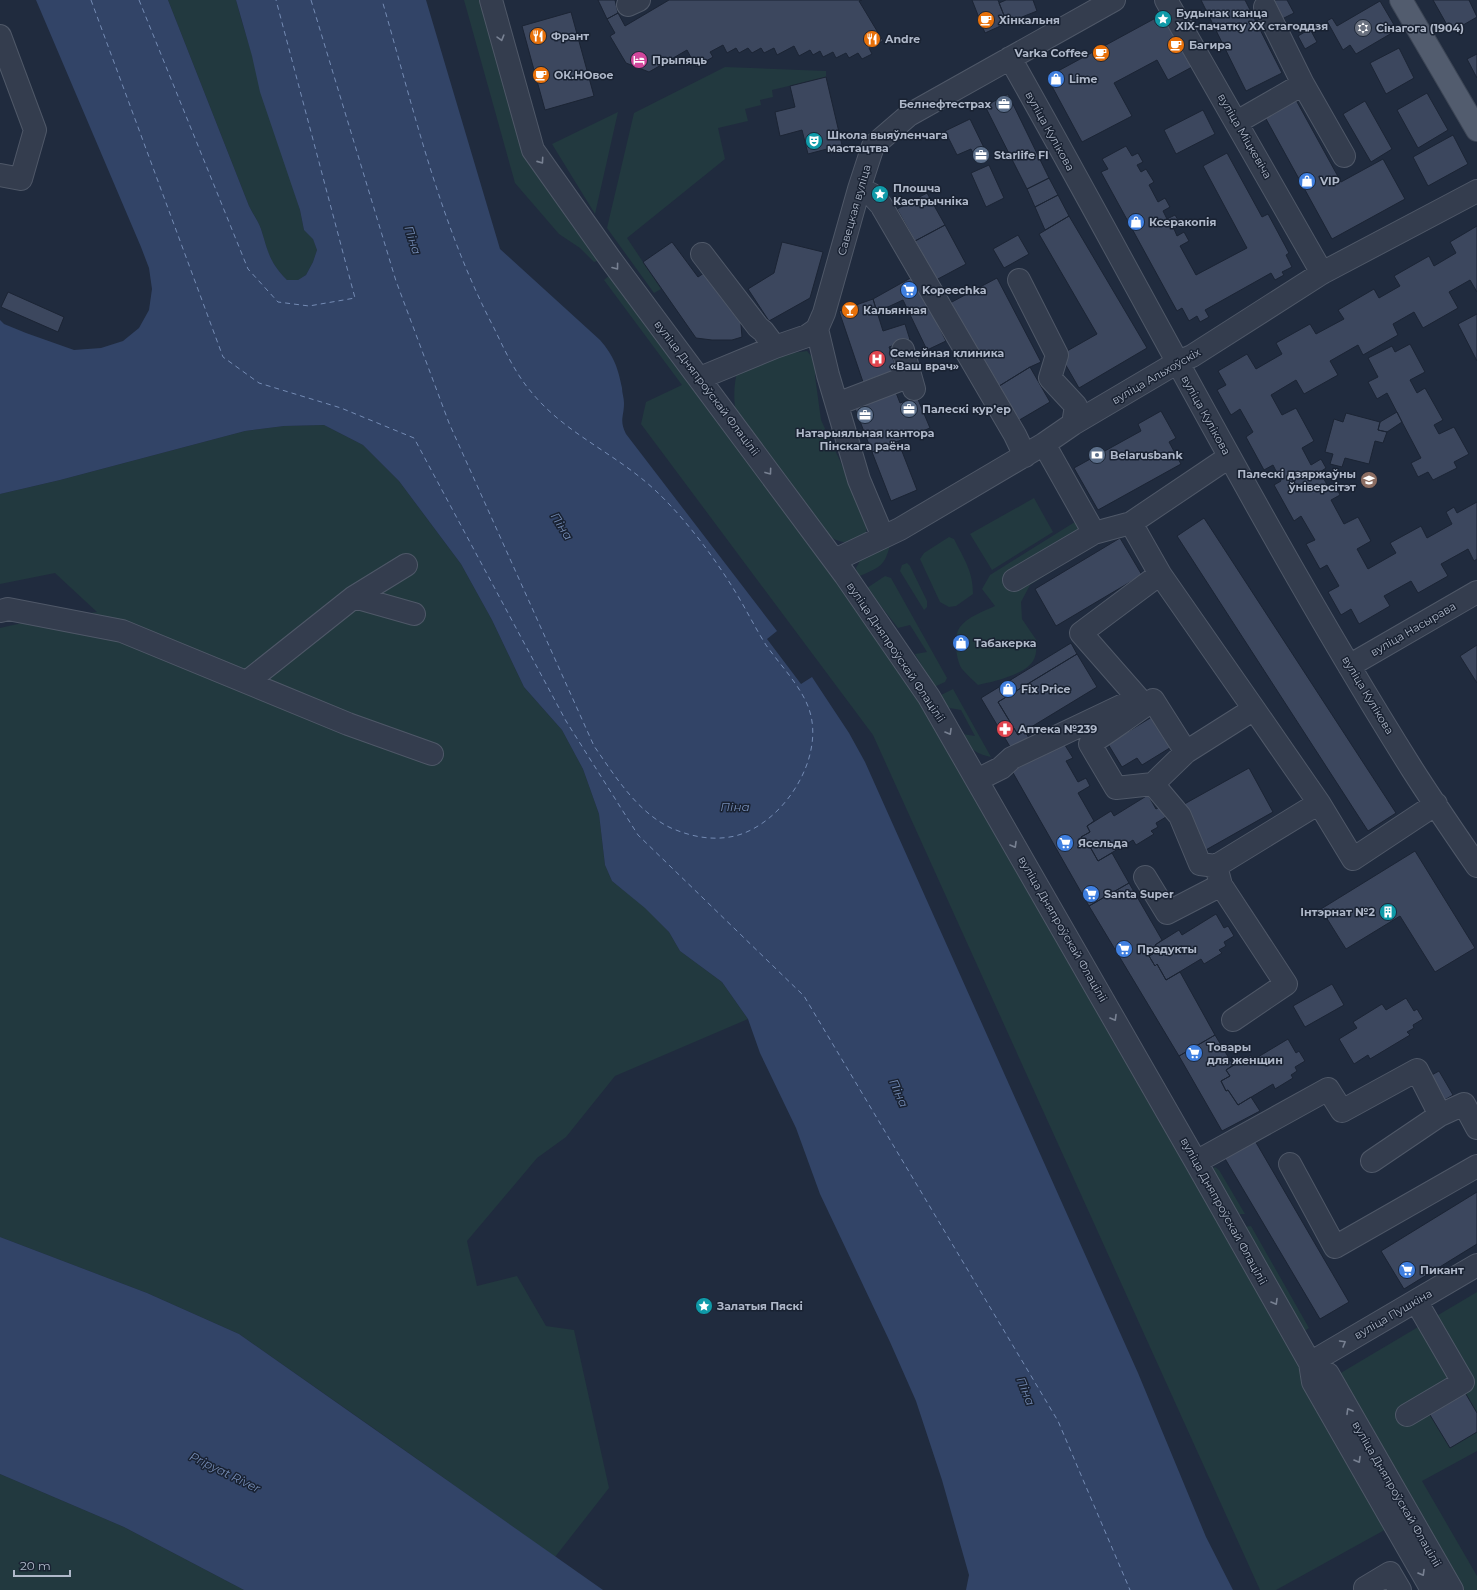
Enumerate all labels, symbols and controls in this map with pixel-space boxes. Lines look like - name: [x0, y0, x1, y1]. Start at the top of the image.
- place label: Будынак канца XIX-пачатку XX стагоддзя: [1176, 6, 1328, 33]
- place icon: Будынак канца XIX-пачатку XX стагоддзя: [1153, 9, 1173, 29]
- cafe icon: Хінкальня: [976, 10, 996, 30]
- place label: Хінкальня: [999, 13, 1060, 27]
- synagogue icon: Сінагога (1904): [1353, 18, 1373, 38]
- place label: Сінагога (1904): [1376, 21, 1464, 35]
- restaurant icon: Франт: [528, 26, 548, 46]
- place label: Франт: [551, 29, 589, 43]
- restaurant icon: Andre: [862, 29, 882, 49]
- place label: Andre: [884, 32, 920, 46]
- one-way arrow: [497, 34, 505, 41]
- cafe icon: Багира: [1166, 35, 1186, 55]
- place label: Багира: [1189, 38, 1231, 52]
- cafe icon: Varka Coffee: [1091, 43, 1111, 63]
- place label: Varka Coffee: [1014, 46, 1088, 60]
- hotel icon: Прыпяць: [629, 50, 649, 70]
- place label: Прыпяць: [652, 53, 707, 67]
- cafe icon: ОК.НОвое: [531, 65, 551, 85]
- place label: ОК.НОвое: [554, 68, 614, 82]
- shop icon: Lime: [1046, 69, 1066, 89]
- place label: Lime: [1069, 72, 1098, 86]
- street label: вуліца Кулікова: [1022, 89, 1078, 173]
- street label: вуліца Міцкевіча: [1215, 91, 1275, 181]
- office icon: Белнефтестрах: [994, 94, 1014, 114]
- place label: Белнефтестрах: [899, 97, 991, 111]
- place label: Школа выяўленчага мастацтва: [827, 128, 948, 155]
- theatre icon: Школа выяўленчага мастацтва: [804, 131, 824, 151]
- office icon: Starlife FI: [971, 145, 991, 165]
- place label: Starlife FI: [994, 148, 1049, 162]
- one-way arrow: [536, 156, 543, 163]
- street label: Савецкая вуліца: [834, 163, 874, 257]
- shop icon: VIP: [1297, 171, 1317, 191]
- place label: VIP: [1319, 174, 1340, 188]
- place label: Плошча Кастрычніка: [893, 181, 969, 208]
- place icon: Плошча Кастрычніка: [870, 184, 890, 204]
- shop icon: Ксеракопія: [1126, 212, 1146, 232]
- place label: Ксеракопія: [1149, 215, 1216, 229]
- water label: Піна: [401, 224, 425, 256]
- one-way arrow: [611, 262, 618, 269]
- supermarket icon: Kopeechka: [899, 280, 919, 300]
- place label: Kopeechka: [922, 283, 987, 297]
- bar icon: Кальянная: [840, 300, 860, 320]
- place label: Кальянная: [863, 303, 927, 317]
- street label: вуліца Дняпроўскай Флаціліі: [651, 317, 763, 459]
- street label: вуліца Альхоўскіх: [1109, 345, 1203, 407]
- place label: Семейная клиника «Ваш врач»: [890, 346, 1004, 373]
- hospital icon: Семейная клиника «Ваш врач»: [867, 349, 887, 369]
- street label: вуліца Кулікова: [1178, 373, 1234, 457]
- office icon: Палескі курʼер: [899, 399, 919, 419]
- place label: Палескі курʼер: [922, 402, 1011, 416]
- office icon: Натарыяльная кантора Пінскага раёна: [855, 405, 875, 425]
- place label: Натарыяльная кантора Пінскага раёна: [796, 426, 934, 453]
- bank icon: Belarusbank: [1087, 445, 1107, 465]
- place label: Belarusbank: [1110, 448, 1183, 462]
- one-way arrow: [764, 467, 771, 474]
- place label: Палескі дзяржаўны ўніверсітэт: [1237, 467, 1356, 494]
- school or university icon: Палескі дзяржаўны ўніверсітэт: [1359, 470, 1379, 490]
- water label: Піна: [548, 509, 576, 543]
- street label: вуліца Дняпроўскай Флаціліі: [844, 579, 948, 725]
- street label: вуліца Насырава: [1368, 599, 1458, 659]
- shop icon: Табакерка: [951, 633, 971, 653]
- place label: Табакерка: [974, 636, 1037, 650]
- street label: вуліца Кулікова: [1339, 653, 1397, 737]
- shop icon: Fix Price: [998, 679, 1018, 699]
- place label: Fix Price: [1021, 682, 1070, 696]
- pharmacy icon: Аптека №239: [995, 719, 1015, 739]
- place label: Аптека №239: [1018, 722, 1097, 736]
- one-way arrow: [945, 728, 952, 735]
- water label: Піна: [720, 799, 750, 814]
- supermarket icon: Ясельда: [1055, 833, 1075, 853]
- place label: Ясельда: [1078, 836, 1128, 850]
- one-way arrow: [1010, 841, 1017, 848]
- street label: вуліца Дняпроўскай Флаціліі: [1015, 854, 1111, 1004]
- supermarket icon: Santa Super: [1081, 884, 1101, 904]
- place label: Santa Super: [1104, 887, 1174, 901]
- building icon: Інтэрнат №2: [1378, 902, 1398, 922]
- place label: Інтэрнат №2: [1300, 905, 1376, 919]
- supermarket icon: Прадукты: [1114, 939, 1134, 959]
- place label: Прадукты: [1137, 942, 1197, 956]
- one-way arrow: [1109, 1014, 1116, 1021]
- place label: Товары для женщин: [1207, 1040, 1283, 1067]
- supermarket icon: Товары для женщин: [1184, 1043, 1204, 1063]
- water label: Піна: [886, 1076, 912, 1110]
- street label: вуліца Дняпроўскай Флаціліі: [1178, 1135, 1270, 1287]
- supermarket icon: Пикант: [1397, 1260, 1417, 1280]
- place label: Пикант: [1420, 1263, 1464, 1277]
- street label: вуліца Пушкіна: [1351, 1286, 1435, 1342]
- place icon: Залатыя Пяскі: [694, 1296, 714, 1316]
- one-way arrow: [1270, 1298, 1278, 1305]
- place label: Залатыя Пяскі: [716, 1299, 803, 1313]
- one-way arrow: [1339, 1341, 1346, 1348]
- water label: Піна: [1014, 1374, 1038, 1408]
- one-way arrow: [1346, 1408, 1353, 1415]
- street label: вуліца Дняпроўскай Флаціліі: [1349, 1419, 1445, 1569]
- water label: Pripyat River: [187, 1448, 263, 1496]
- one-way arrow: [1353, 1456, 1360, 1463]
- scale bar: [14, 1552, 70, 1578]
- text: 20 m: [20, 1558, 51, 1573]
- one-way arrow: [1417, 1569, 1424, 1576]

